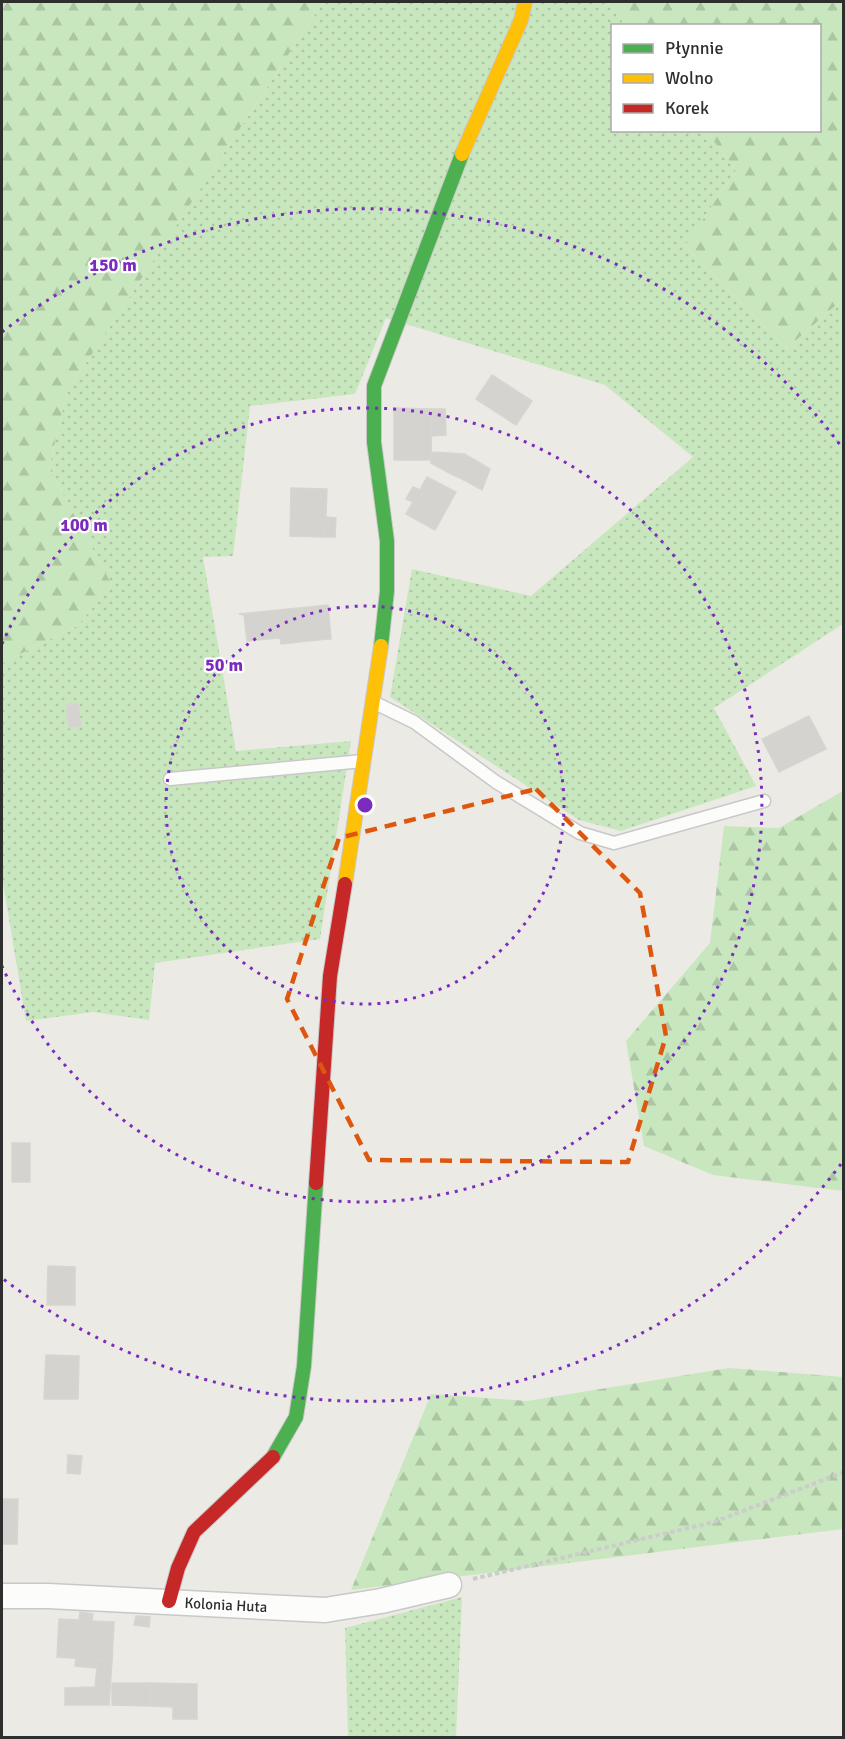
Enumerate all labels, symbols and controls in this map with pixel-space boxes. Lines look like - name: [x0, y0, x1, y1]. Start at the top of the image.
- legend: [611, 24, 821, 132]
- text: Płynnie: [665, 37, 723, 59]
- text: Wolno: [665, 67, 713, 89]
- text: Korek: [665, 97, 709, 119]
- text: 150 m: [89, 254, 137, 276]
- text: 100 m: [60, 514, 108, 536]
- text: 50 m: [205, 654, 243, 676]
- centre of rings: [355, 795, 375, 815]
- street label: Kolonia Huta: [184, 1594, 268, 1616]

